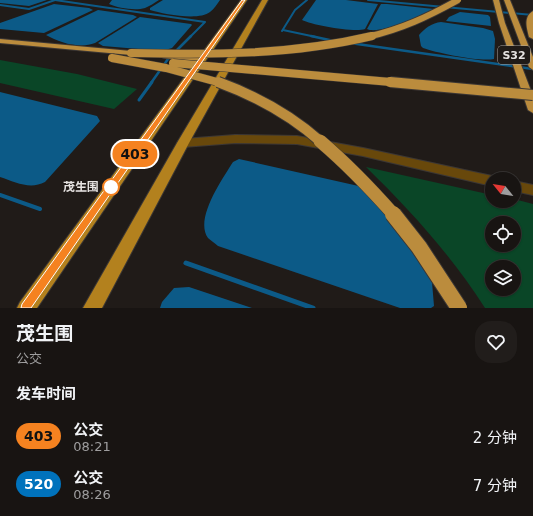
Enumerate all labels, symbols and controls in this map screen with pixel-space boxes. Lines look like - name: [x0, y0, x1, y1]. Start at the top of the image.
- road number: S32: [498, 46, 530, 64]
- line badge: 403: [112, 141, 158, 167]
- text: 403: [120, 146, 150, 162]
- north arrow: [485, 172, 521, 208]
- map controls: [485, 172, 521, 296]
- marker: 茂生围: [102, 178, 120, 196]
- place label: 茂生围: [63, 180, 99, 194]
- button: locate: [485, 216, 521, 252]
- button: layers: [485, 260, 521, 296]
- button: heart: [475, 321, 517, 363]
- text: 茂生围: [16, 322, 73, 344]
- text: 公交: [16, 351, 42, 366]
- text: 发车时间: [16, 385, 76, 403]
- text: 公交: [73, 421, 103, 439]
- text: 403: [24, 428, 53, 444]
- text: 2 分钟: [473, 429, 517, 447]
- text: 08:21: [73, 439, 111, 454]
- text: 公交: [73, 469, 103, 487]
- text: 520: [24, 476, 53, 492]
- text: 7 分钟: [473, 477, 517, 495]
- text: 08:26: [73, 487, 111, 502]

